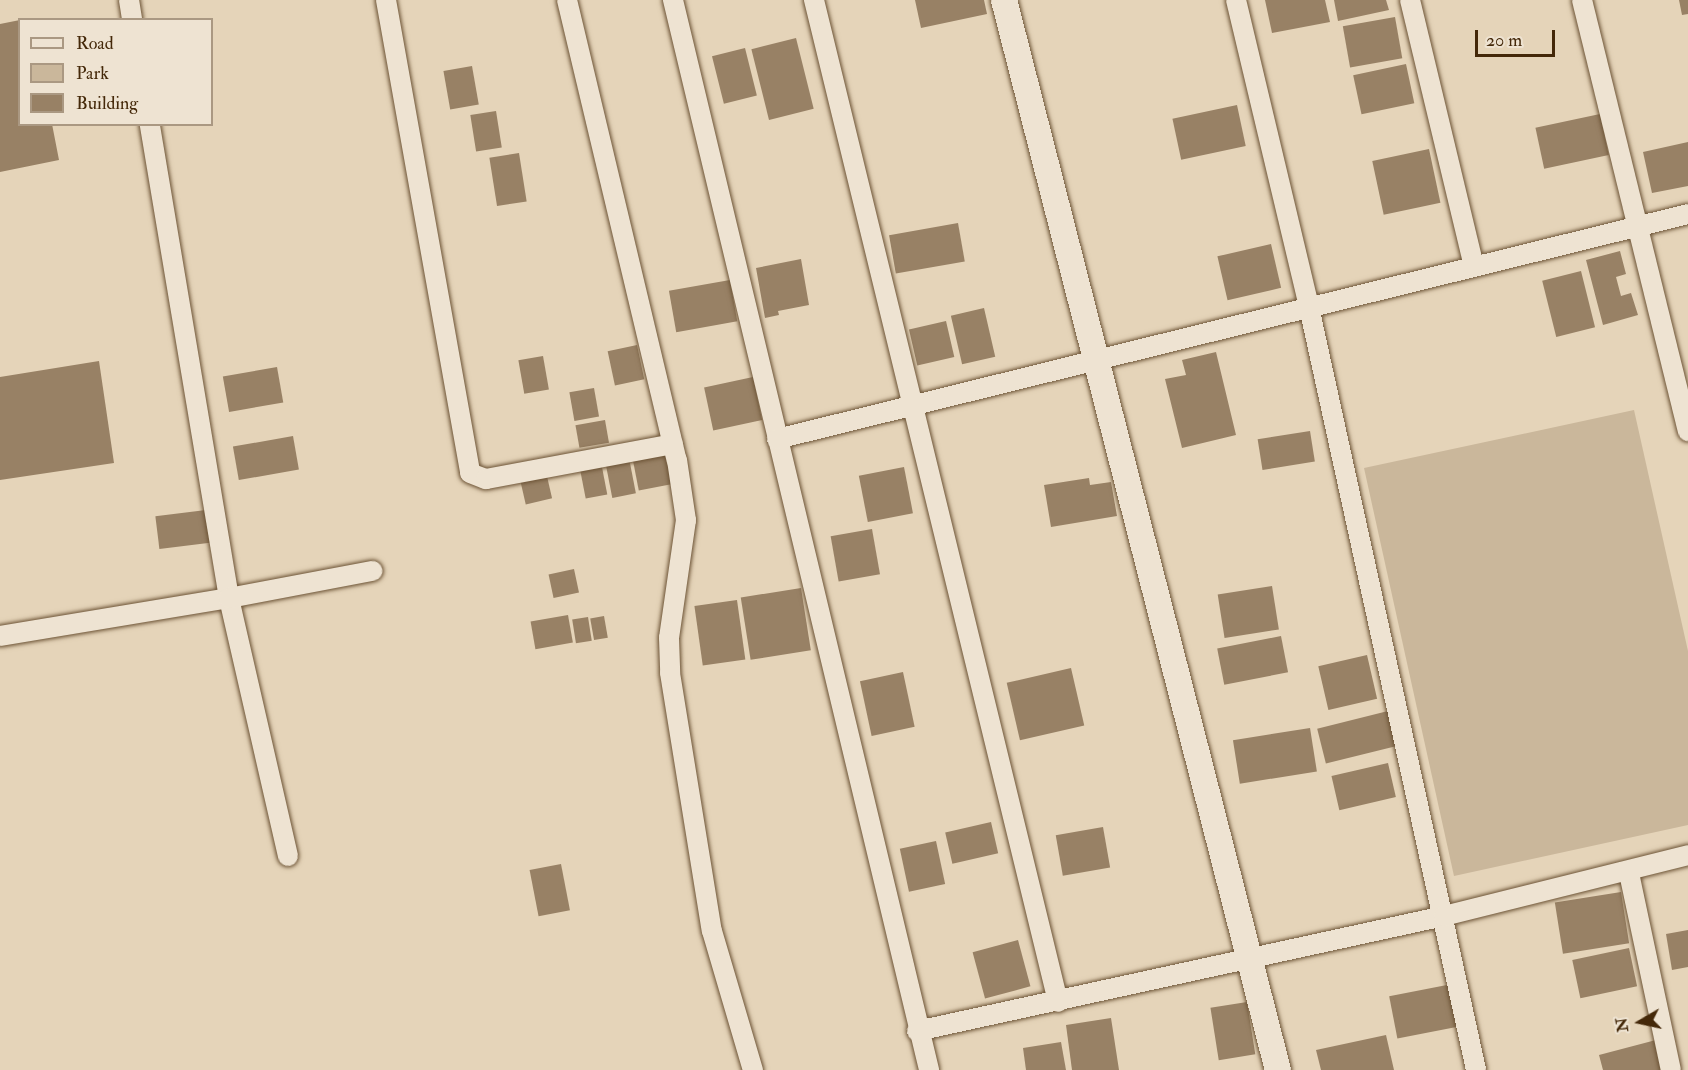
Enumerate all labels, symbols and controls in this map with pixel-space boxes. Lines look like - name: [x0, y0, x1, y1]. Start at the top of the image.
- legend: [18, 18, 213, 126]
- scale bar: [1478, 18, 1558, 56]
- text: 20 m: [1486, 29, 1522, 52]
- text: Road: [76, 32, 114, 55]
- text: Park: [76, 62, 109, 85]
- text: Building: [76, 92, 138, 115]
- north arrow: [1610, 992, 1670, 1052]
- text: N: [1611, 1016, 1633, 1033]

